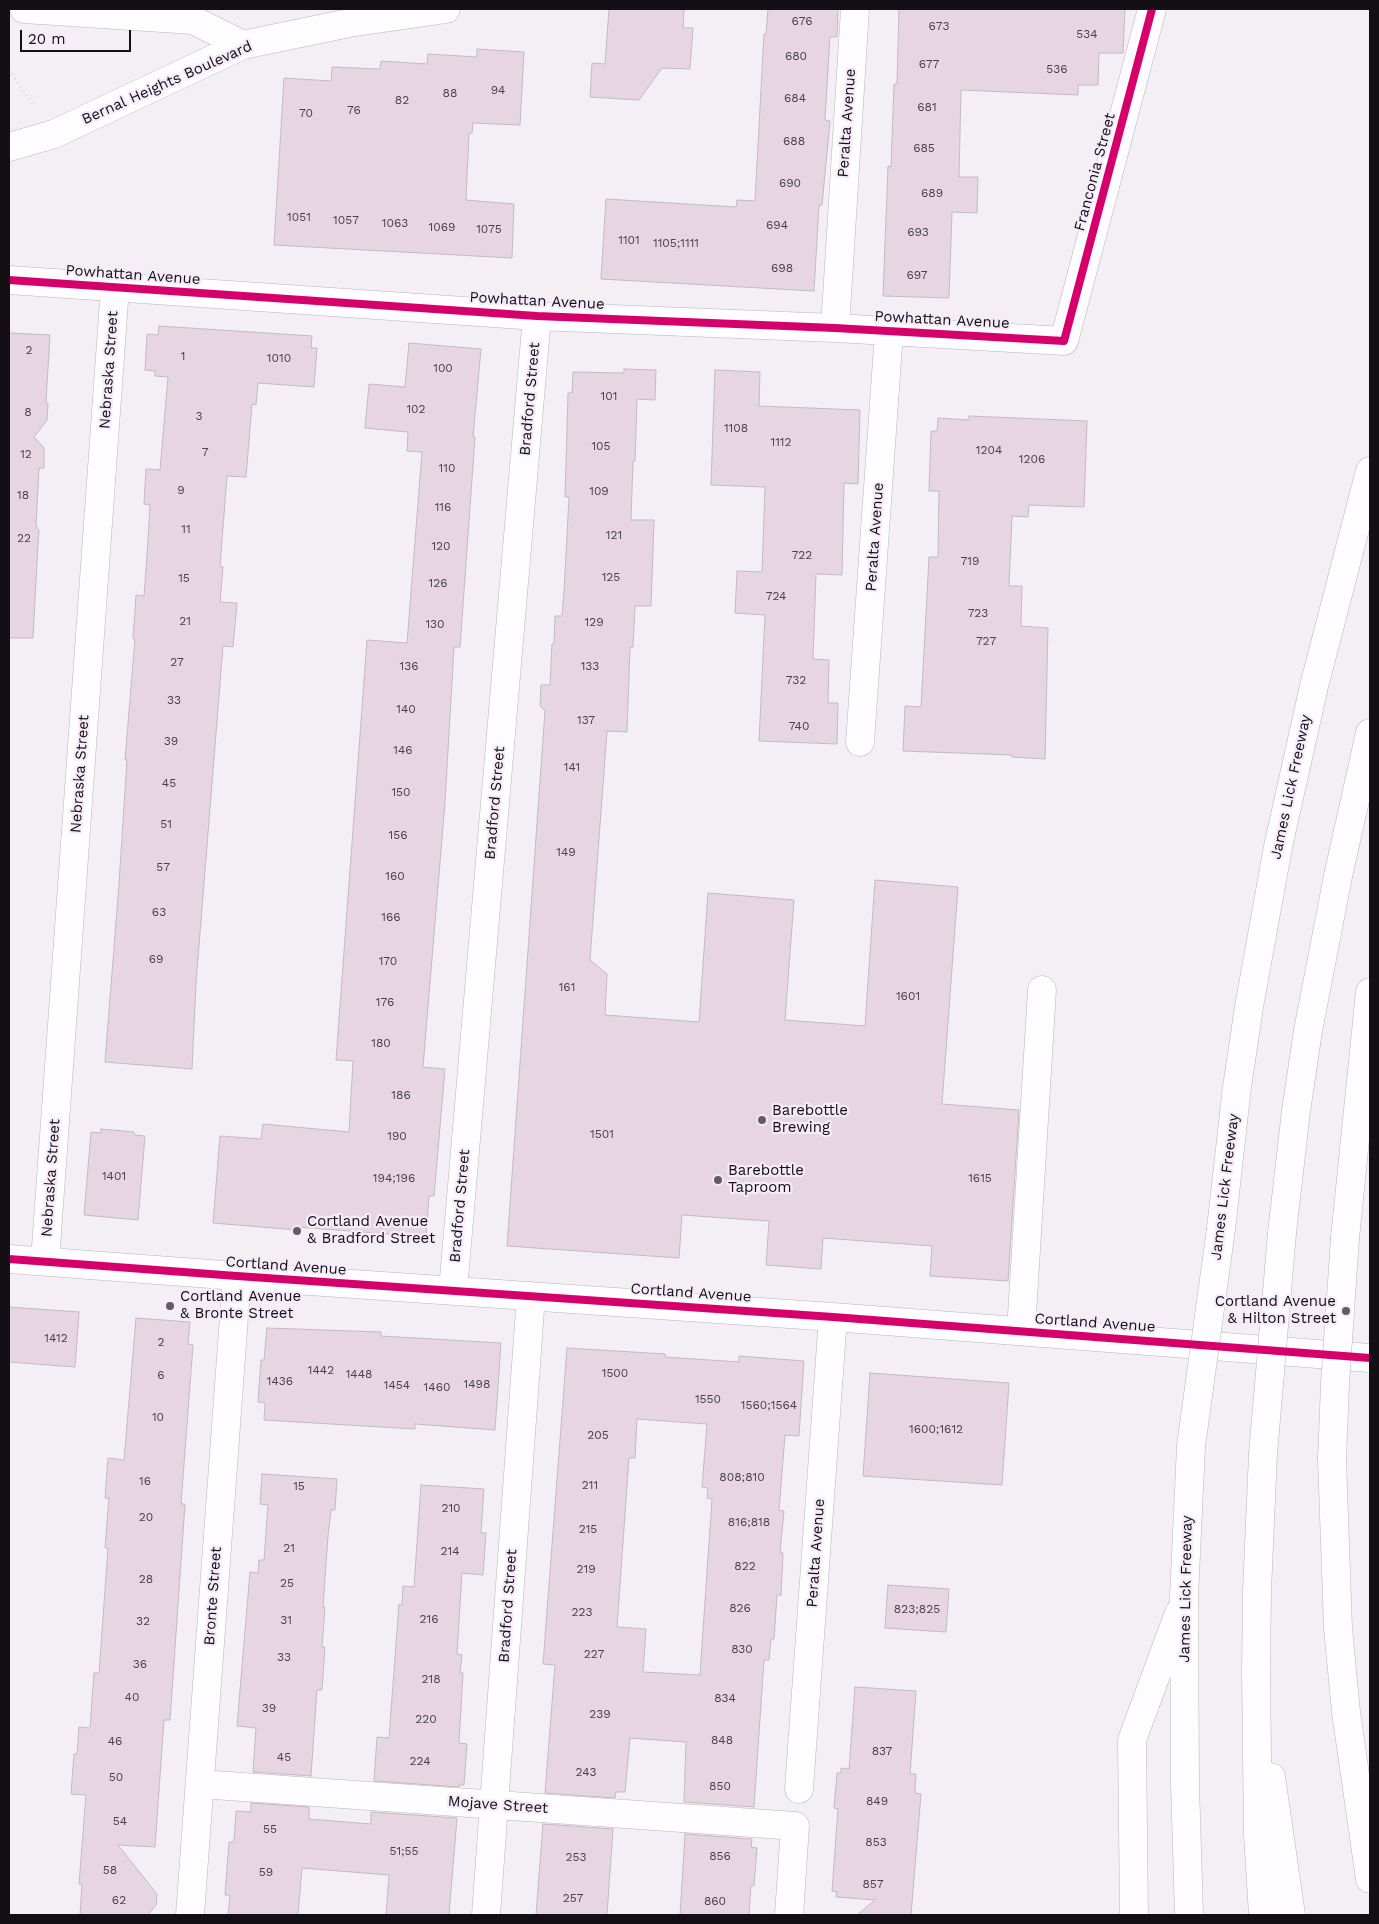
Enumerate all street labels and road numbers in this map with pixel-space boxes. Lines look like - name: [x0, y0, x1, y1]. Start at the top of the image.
- street label: Bernal Heights Boulevard: [79, 37, 255, 129]
- street label: Peralta Avenue: [834, 68, 860, 178]
- street label: Franconia Street: [1071, 111, 1119, 233]
- street label: Powhattan Avenue: [65, 261, 201, 289]
- street label: Powhattan Avenue: [469, 288, 605, 314]
- street label: Powhattan Avenue: [874, 307, 1010, 333]
- street label: Nebraska Street: [96, 310, 122, 430]
- street label: Bradford Street: [516, 342, 544, 456]
- street label: Peralta Avenue: [862, 482, 888, 592]
- street label: James Lick Freeway: [1267, 713, 1315, 861]
- street label: Nebraska Street: [67, 714, 93, 834]
- street label: Bradford Street: [481, 746, 509, 860]
- street label: James Lick Freeway: [1207, 1113, 1243, 1261]
- street label: Nebraska Street: [38, 1118, 64, 1238]
- street label: Bradford Street: [446, 1149, 474, 1263]
- street label: Cortland Avenue: [225, 1253, 347, 1279]
- street label: Cortland Avenue: [630, 1280, 752, 1306]
- street label: Cortland Avenue: [1034, 1310, 1156, 1336]
- street label: Peralta Avenue: [803, 1498, 829, 1608]
- street label: James Lick Freeway: [1176, 1515, 1196, 1663]
- street label: Bronte Street: [201, 1546, 225, 1646]
- street label: Bradford Street: [495, 1549, 521, 1663]
- street label: Mojave Street: [447, 1793, 549, 1817]

